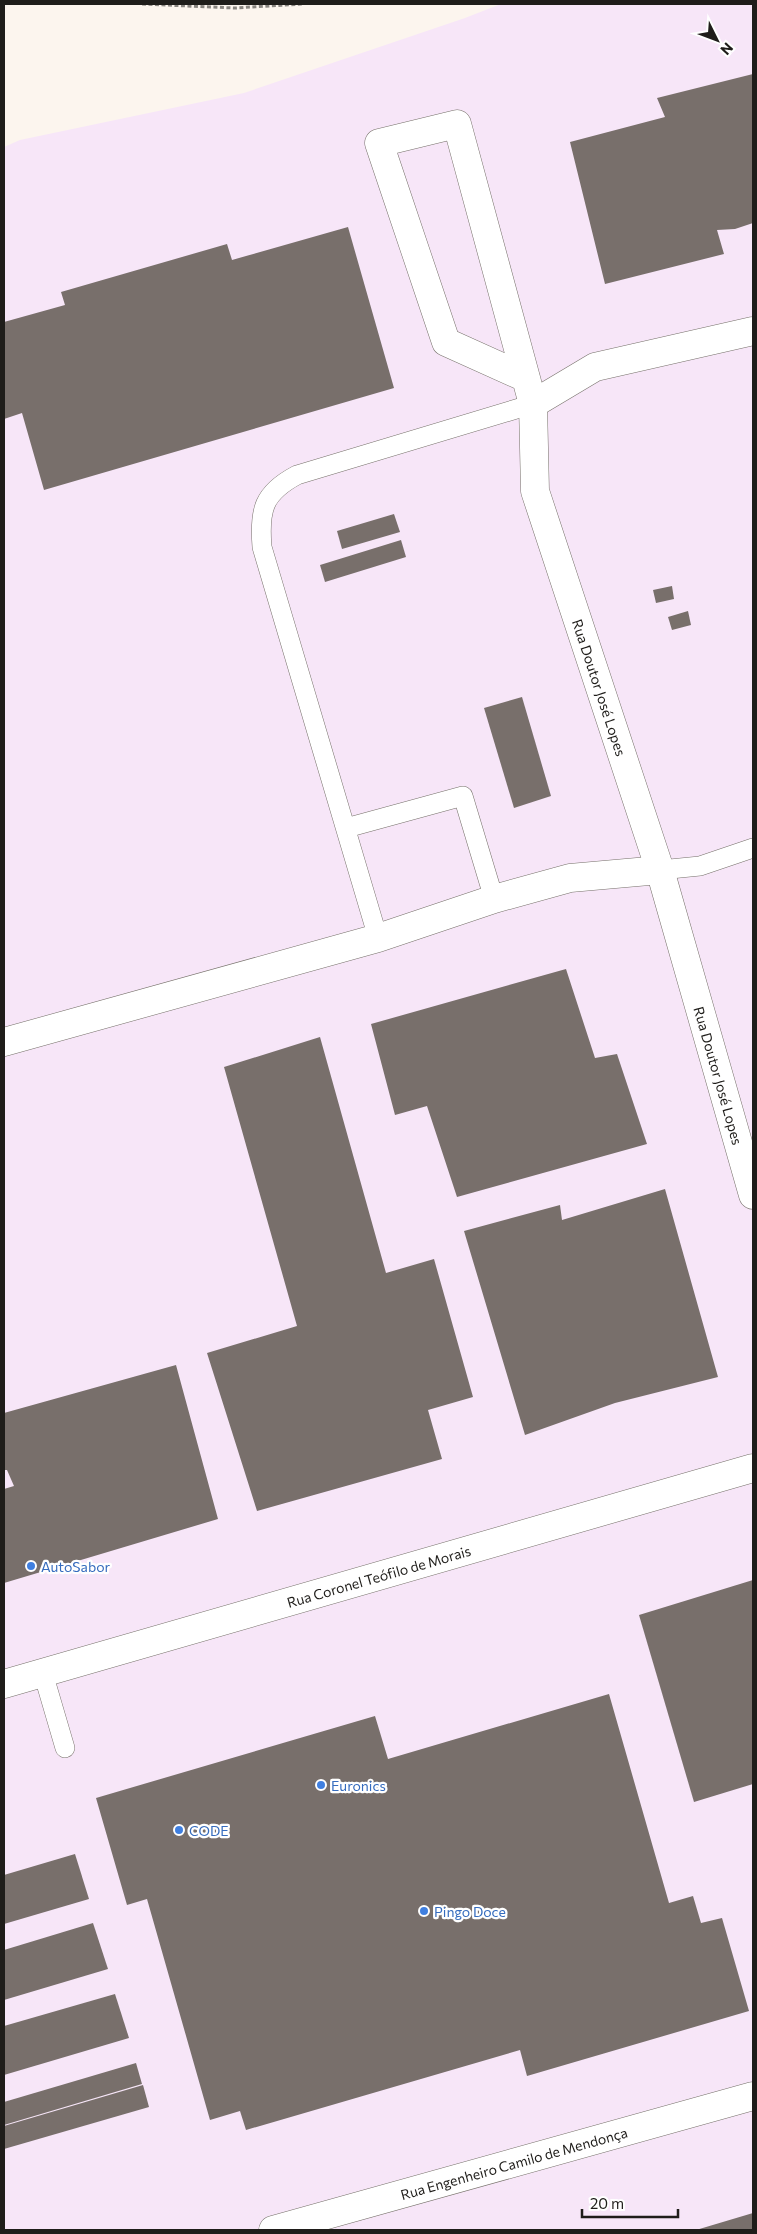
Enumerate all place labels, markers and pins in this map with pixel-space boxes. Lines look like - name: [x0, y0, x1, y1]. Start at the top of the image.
- place label: AutoSabor: [41, 1558, 111, 1575]
- marker: AutoSabor: [25, 1560, 37, 1572]
- place label: Euronics: [331, 1777, 386, 1794]
- marker: Euronics: [315, 1779, 327, 1791]
- place label: CODE: [189, 1822, 229, 1839]
- marker: CODE: [173, 1824, 185, 1836]
- place label: Pingo Doce: [434, 1903, 506, 1920]
- marker: Pingo Doce: [418, 1905, 430, 1917]

